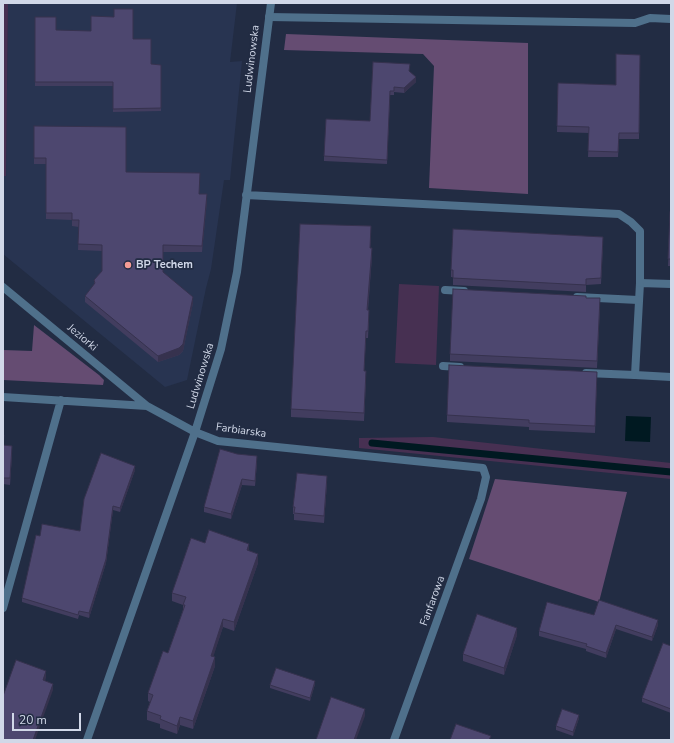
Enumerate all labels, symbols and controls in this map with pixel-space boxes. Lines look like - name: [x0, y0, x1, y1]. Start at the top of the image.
- street label: Ludwinowska: [241, 24, 263, 94]
- place label: BP Techem: [136, 258, 193, 272]
- marker: BP Techem: [123, 260, 133, 270]
- street label: Jeziorki: [64, 322, 100, 354]
- street label: Ludwinowska: [185, 341, 217, 411]
- street label: Farbiarska: [215, 421, 267, 441]
- street label: Fanfarowa: [418, 574, 448, 628]
- scale bar: [14, 705, 83, 731]
- text: 20 m: [19, 712, 47, 728]

